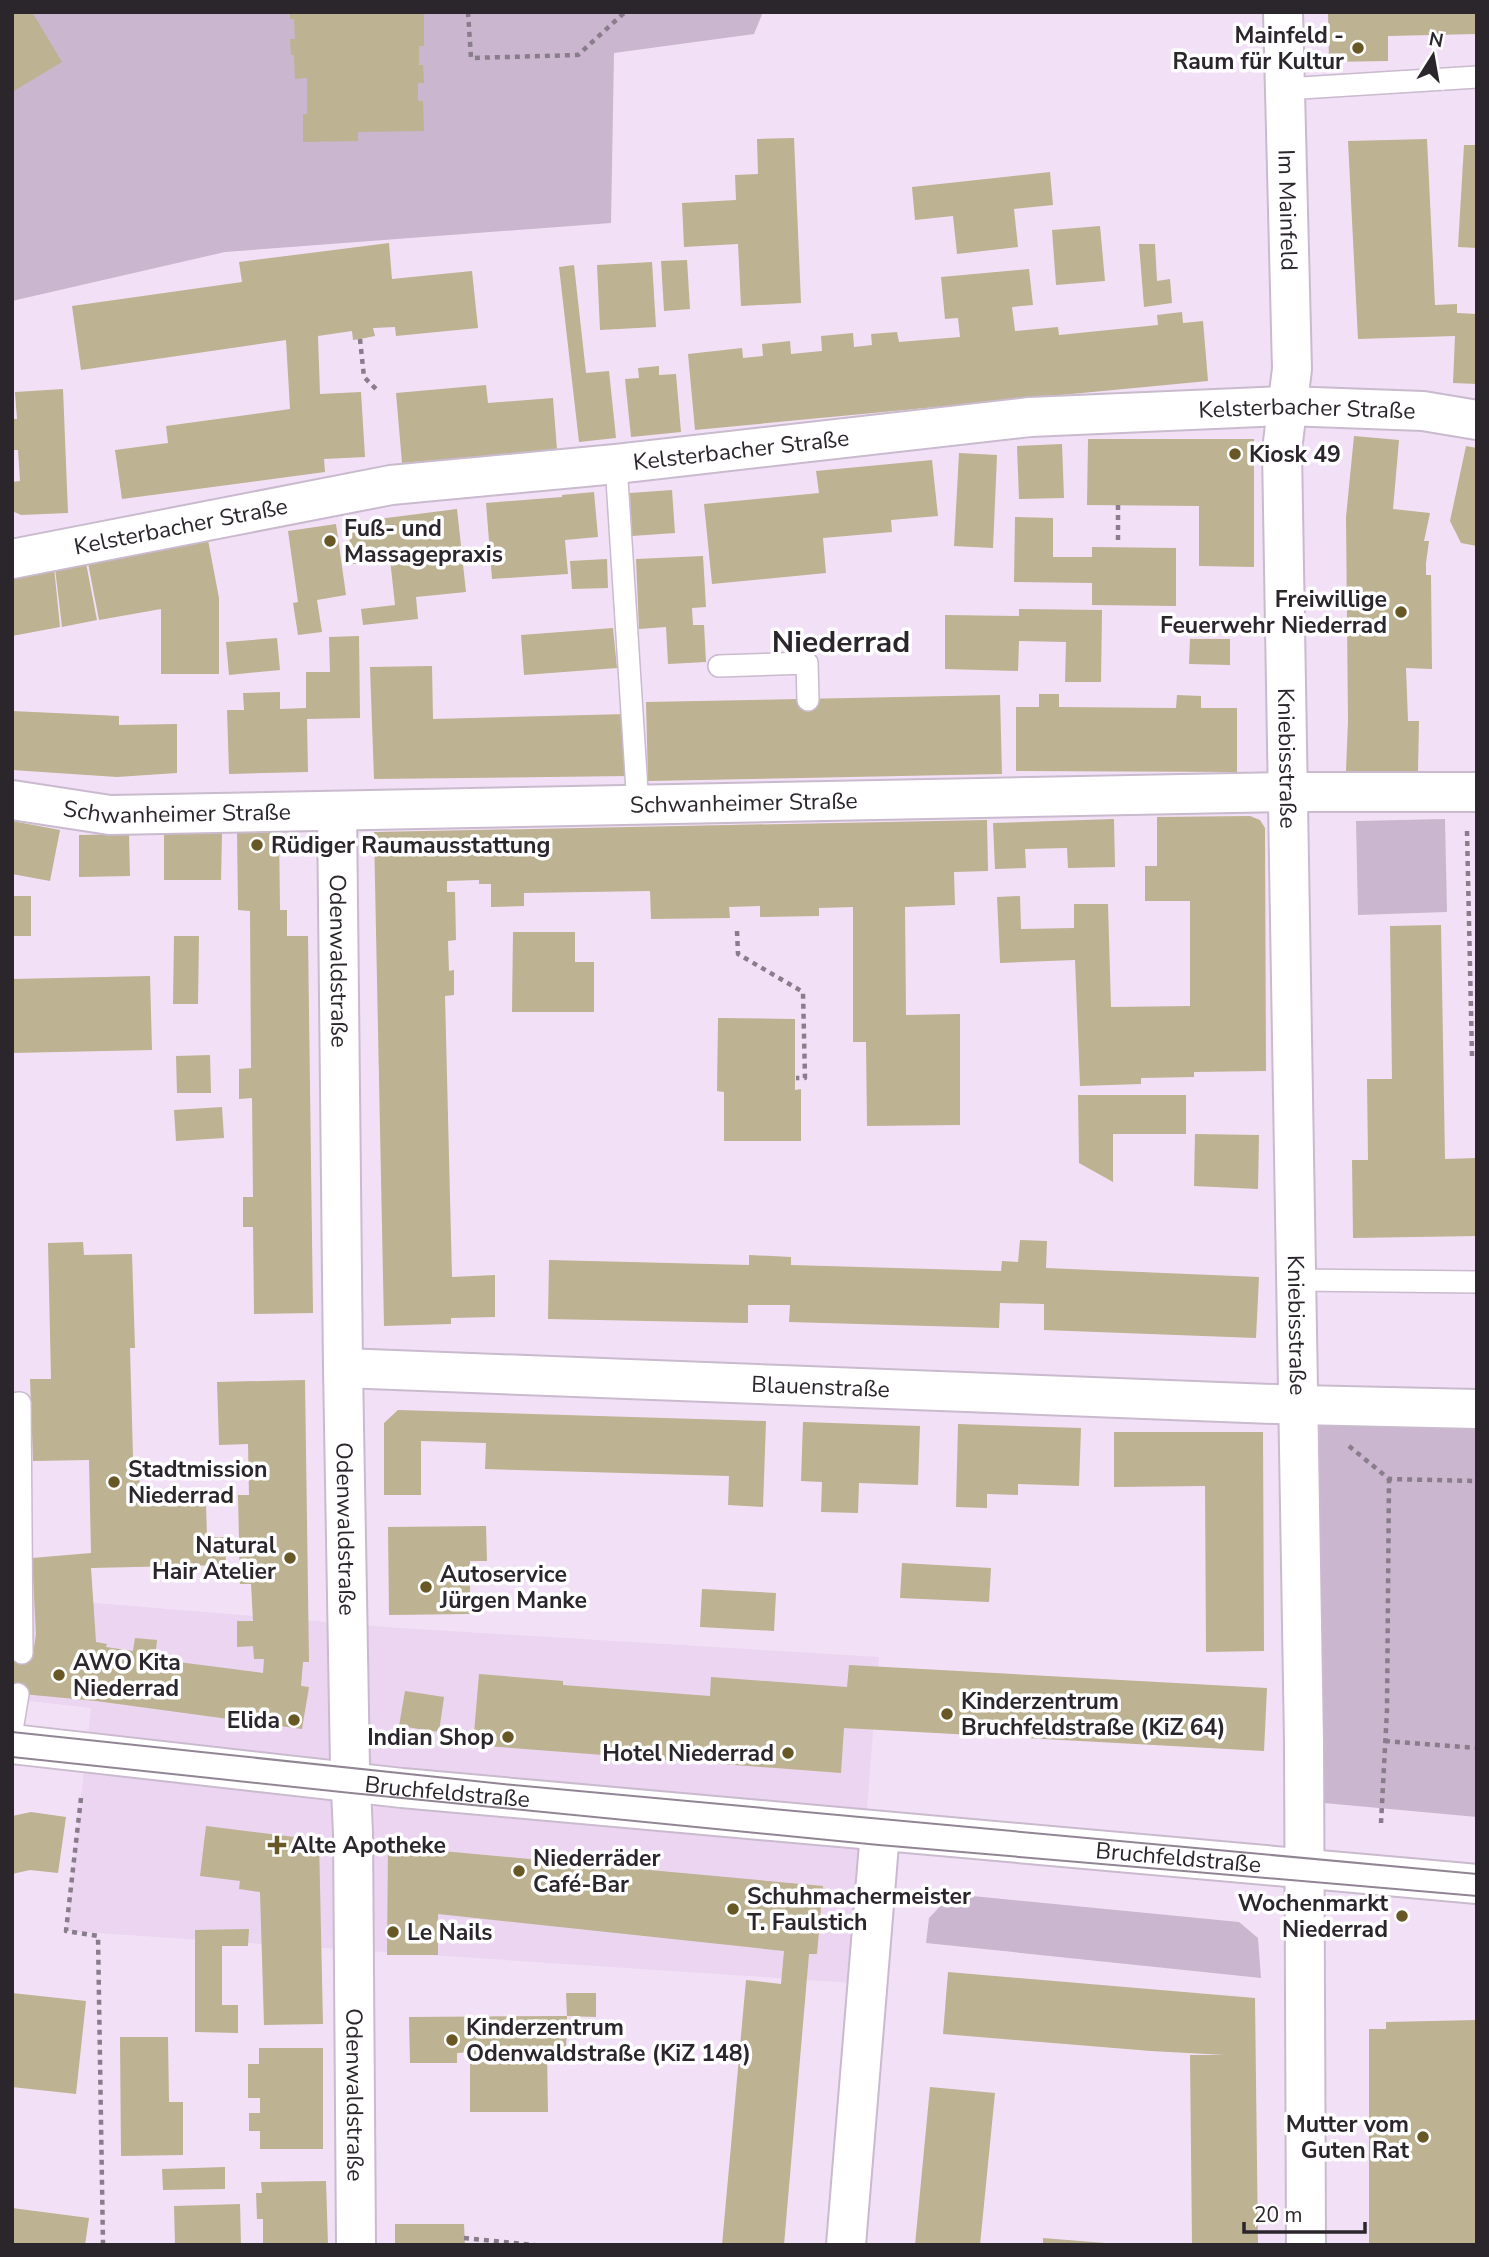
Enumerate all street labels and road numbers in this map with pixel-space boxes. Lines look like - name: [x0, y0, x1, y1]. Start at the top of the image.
- street label: Im Mainfeld: [1270, 149, 1305, 271]
- street label: Kelsterbacher Straße: [1198, 391, 1416, 427]
- street label: Kelsterbacher Straße: [632, 423, 851, 478]
- street label: Kelsterbacher Straße: [71, 491, 290, 563]
- street label: Kniebisstraße: [1270, 688, 1303, 829]
- street label: Schwanheimer Straße: [630, 785, 858, 821]
- street label: Schwanheimer Straße: [61, 793, 291, 831]
- street label: Odenwaldstraße: [322, 874, 355, 1048]
- street label: Kniebisstraße: [1280, 1255, 1313, 1396]
- street label: Blauenstraße: [751, 1369, 890, 1405]
- street label: Odenwaldstraße: [328, 1442, 362, 1616]
- street label: Bruchfeldstraße: [363, 1769, 531, 1815]
- street label: Bruchfeldstraße: [1094, 1835, 1262, 1881]
- street label: Odenwaldstraße: [338, 2008, 371, 2182]

